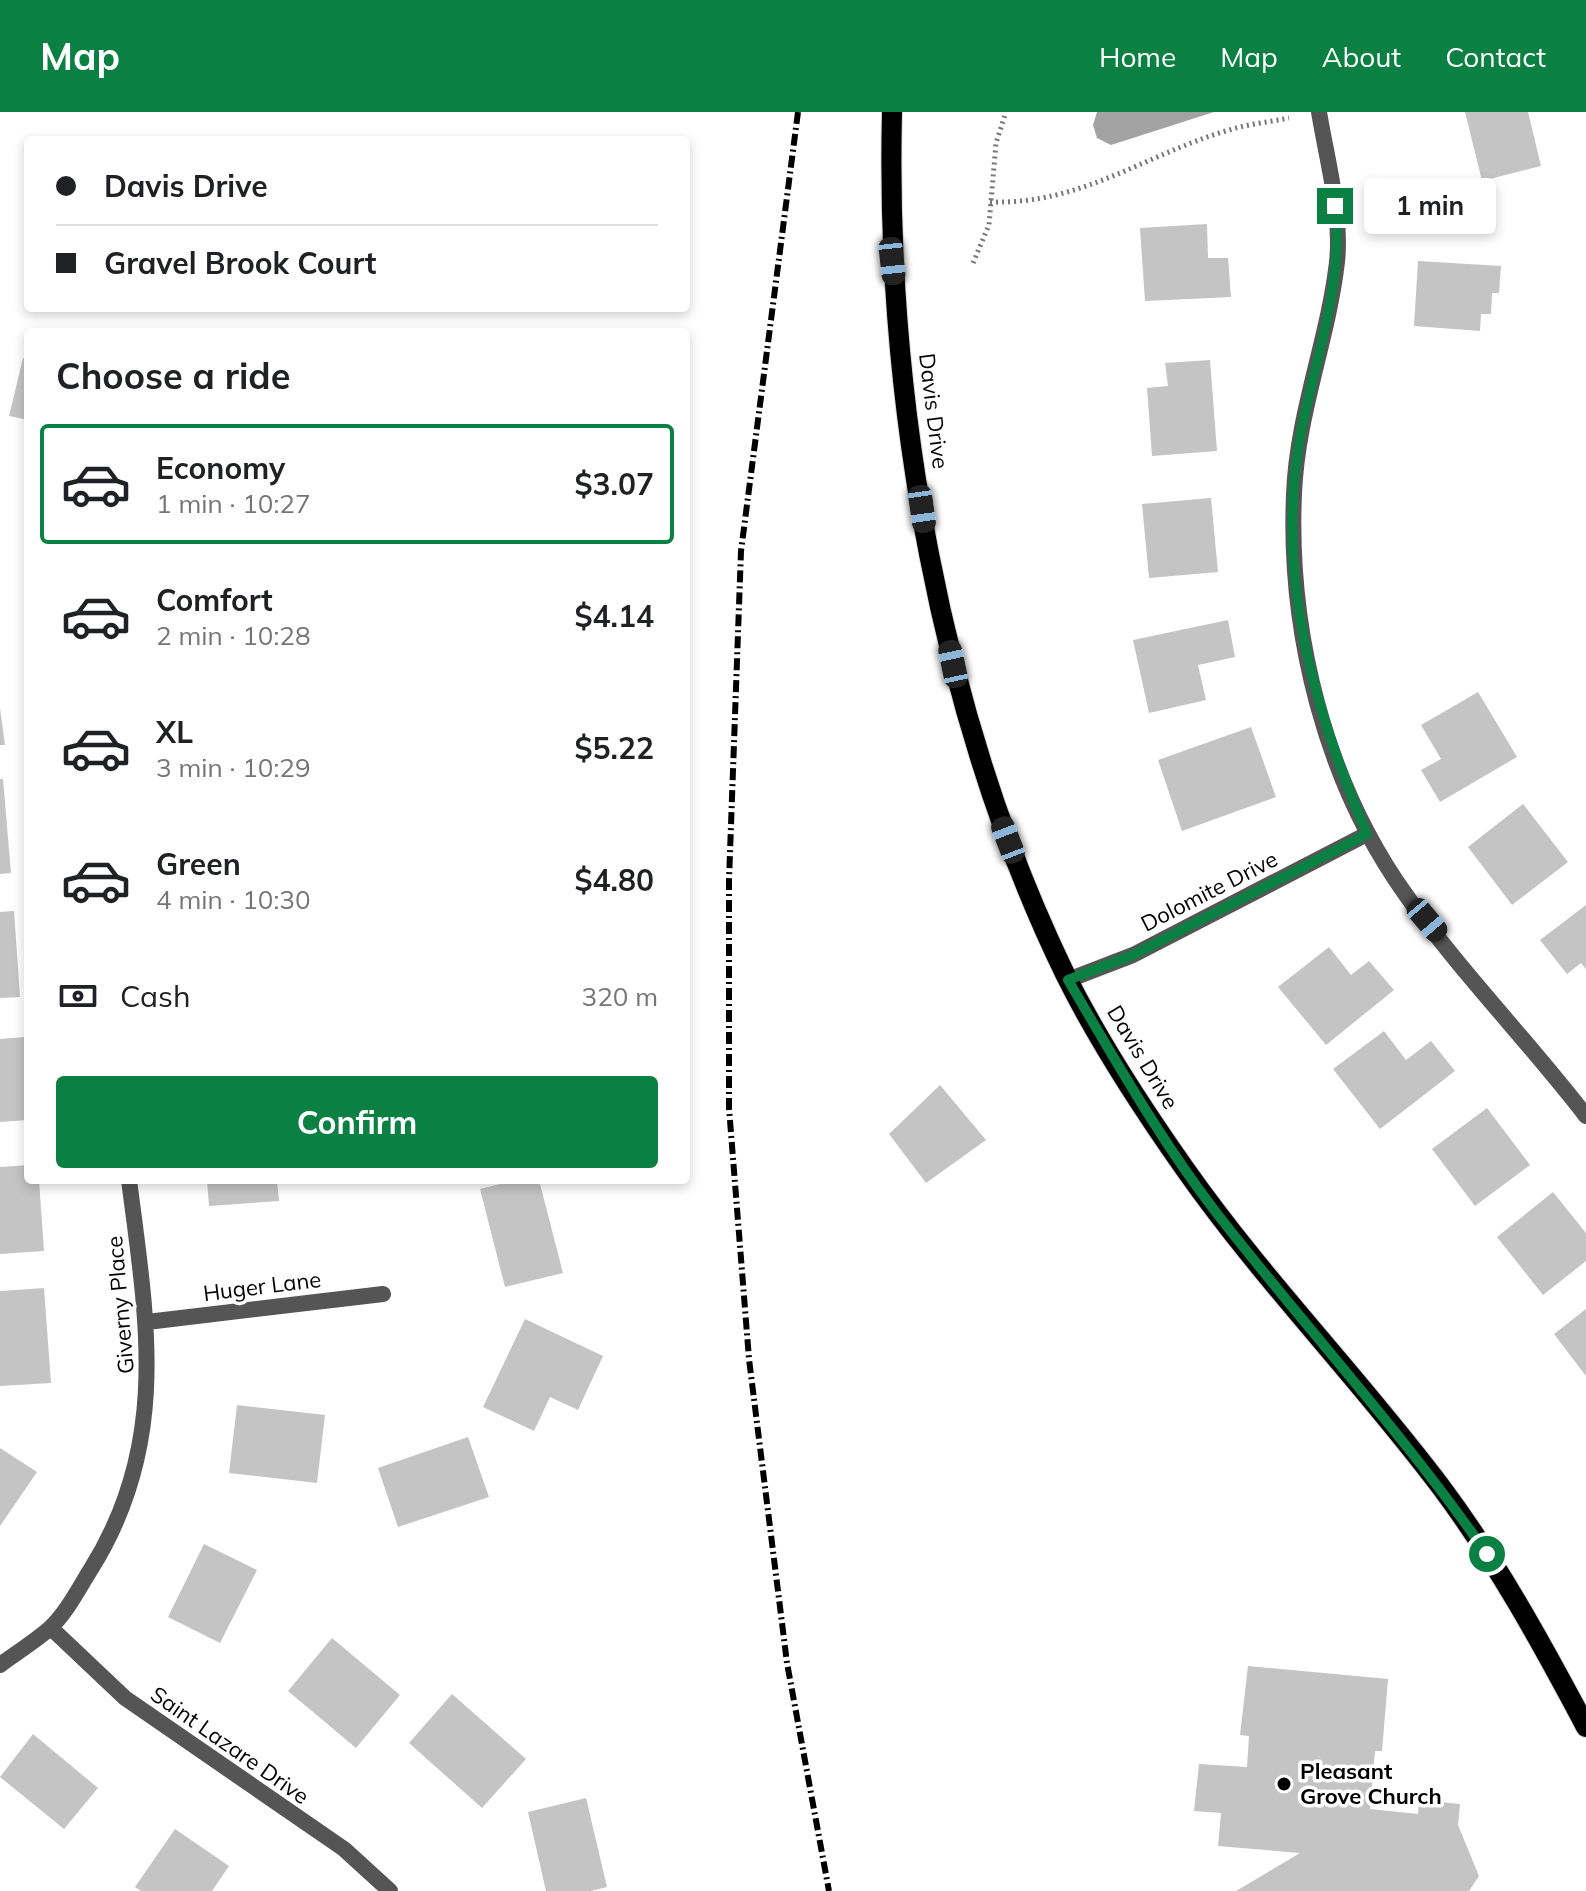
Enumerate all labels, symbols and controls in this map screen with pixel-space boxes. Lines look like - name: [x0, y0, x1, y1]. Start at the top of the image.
- text: Map: [40, 32, 120, 80]
- text: Home: [1099, 39, 1176, 74]
- text: Map: [1220, 39, 1278, 74]
- text: About: [1322, 39, 1401, 74]
- text: Contact: [1445, 39, 1546, 74]
- text: Davis Drive: [104, 167, 268, 205]
- callout: 1 min: [1363, 178, 1495, 234]
- route end: [1317, 188, 1353, 224]
- text: 1 min: [1396, 189, 1464, 222]
- car: [878, 236, 906, 286]
- text: Gravel Brook Court: [104, 244, 377, 282]
- street label: Davis Drive: [913, 352, 955, 470]
- text: Choose a ride: [56, 353, 290, 398]
- icon: car: [60, 448, 132, 520]
- text: Economy: [156, 449, 285, 487]
- text: $3.07: [575, 465, 654, 503]
- car: [907, 484, 937, 534]
- text: 1 min · 10:27: [156, 487, 311, 520]
- icon: car: [60, 580, 132, 652]
- text: Comfort: [156, 581, 273, 619]
- text: $4.14: [575, 597, 654, 635]
- text: 2 min · 10:28: [156, 619, 311, 652]
- car: [936, 638, 970, 690]
- icon: car: [60, 712, 132, 784]
- text: XL: [156, 713, 193, 751]
- text: $5.22: [575, 729, 654, 767]
- text: 3 min · 10:29: [156, 751, 311, 784]
- car: [988, 813, 1028, 867]
- icon: car: [60, 844, 132, 916]
- text: Green: [156, 845, 241, 883]
- street label: Dolomite Drive: [1136, 845, 1282, 937]
- text: $4.80: [575, 861, 654, 899]
- text: 4 min · 10:30: [156, 883, 311, 916]
- car: [1402, 894, 1452, 946]
- icon: cash: [56, 974, 100, 1018]
- text: Cash: [120, 977, 191, 1015]
- text: 320 m: [582, 980, 658, 1013]
- street label: Davis Drive: [1101, 1000, 1185, 1114]
- button: Confirm: [56, 1076, 658, 1168]
- street label: Giverny Place: [100, 1235, 140, 1375]
- street label: Huger Lane: [201, 1265, 323, 1307]
- route start: [1469, 1536, 1505, 1572]
- street label: Saint Lazare Drive: [145, 1680, 315, 1810]
- place label: Pleasant Grove Church: [1300, 1757, 1442, 1810]
- marker: Pleasant Grove Church: [1275, 1775, 1293, 1793]

